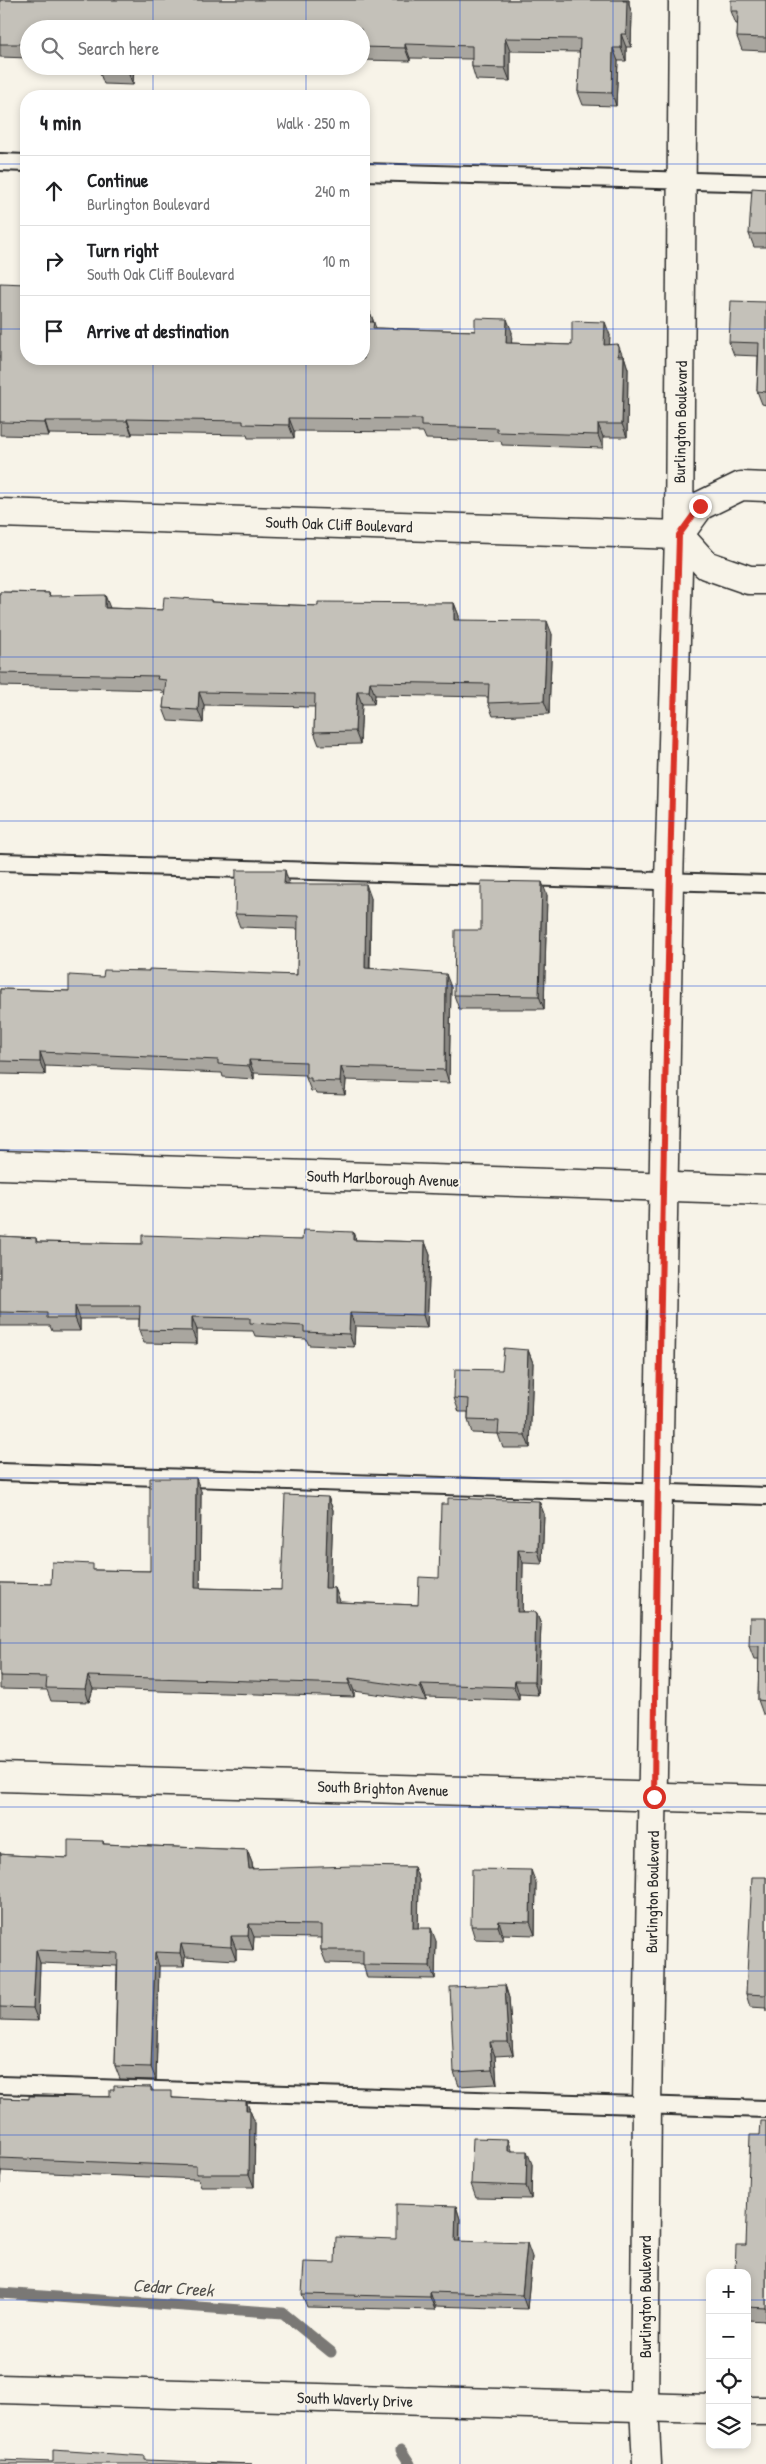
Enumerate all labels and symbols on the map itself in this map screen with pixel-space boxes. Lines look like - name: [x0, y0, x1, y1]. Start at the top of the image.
- street label: Burlington Boulevard: [668, 361, 692, 483]
- route end: [689, 495, 712, 518]
- street label: South Oak Cliff Boulevard: [265, 510, 413, 538]
- street label: South Marlborough Avenue: [306, 1164, 460, 1192]
- street label: South Brighton Avenue: [317, 1775, 450, 1801]
- route start: [643, 1786, 666, 1809]
- street label: Burlington Boulevard: [640, 1831, 664, 1953]
- street label: Burlington Boulevard: [634, 2236, 656, 2358]
- water label: Cedar Creek: [132, 2272, 216, 2303]
- street label: South Waverly Drive: [297, 2386, 414, 2412]

